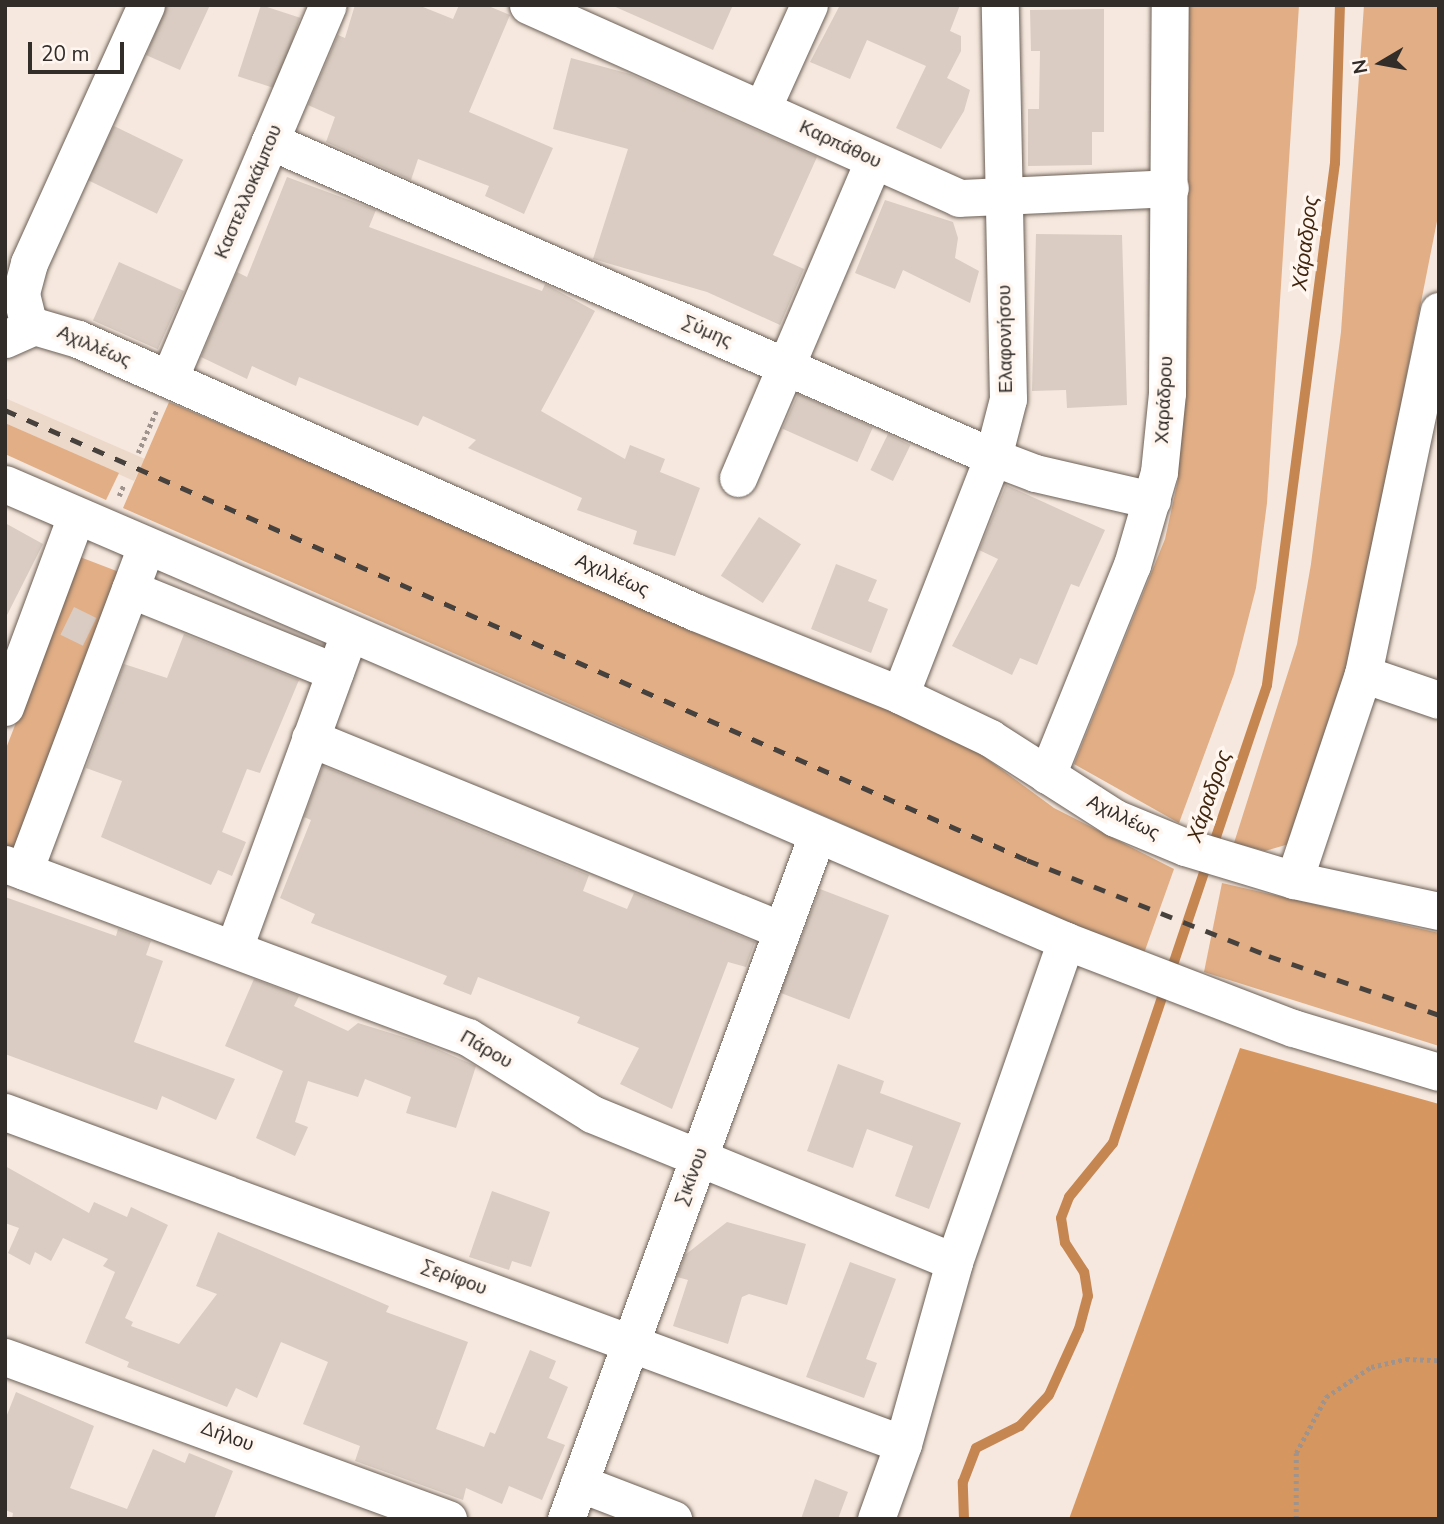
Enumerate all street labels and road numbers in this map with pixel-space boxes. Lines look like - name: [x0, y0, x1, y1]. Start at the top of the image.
- street label: Καρπάθου: [795, 116, 885, 174]
- street label: Καστελλοκάμπου: [210, 122, 288, 262]
- street label: Ελαφονήσου: [994, 285, 1018, 393]
- street label: Σύμης: [679, 311, 735, 353]
- street label: Αχιλλέως: [54, 321, 134, 373]
- street label: Χαράδρου: [1151, 356, 1179, 444]
- street label: Αχιλλέως: [572, 550, 652, 602]
- street label: Αχιλλέως: [1083, 791, 1163, 845]
- street label: Πάρου: [456, 1026, 516, 1074]
- street label: Σικίνου: [671, 1145, 713, 1209]
- street label: Σερίφου: [418, 1255, 490, 1301]
- street label: Δήλου: [197, 1417, 257, 1457]

